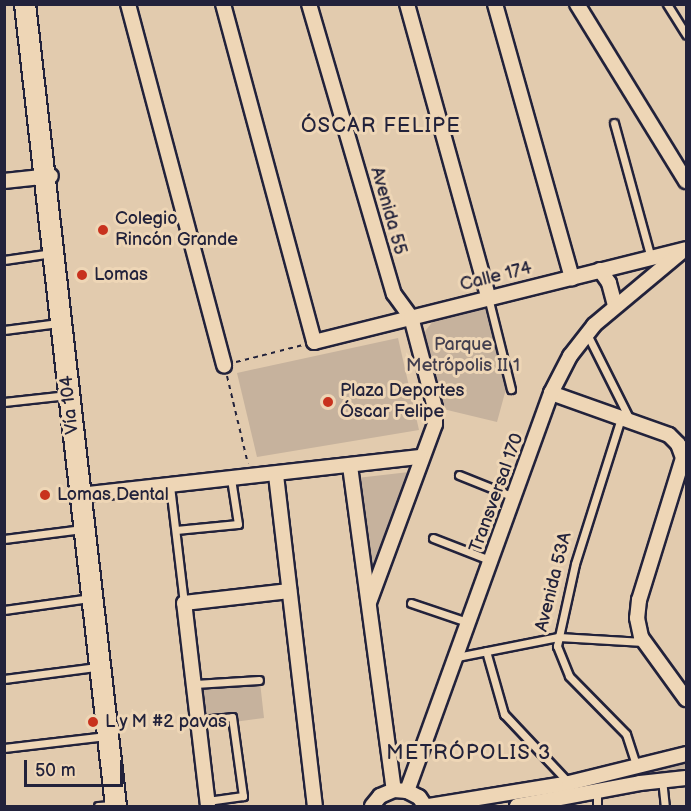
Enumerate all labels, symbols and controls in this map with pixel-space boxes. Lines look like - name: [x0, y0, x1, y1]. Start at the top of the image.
- district label: ÓSCAR FELIPE: [301, 114, 461, 138]
- street label: Avenida 55: [365, 165, 411, 257]
- place label: Colegio Rincón Grande: [115, 209, 238, 252]
- marker: Colegio Rincón Grande: [96, 223, 110, 237]
- street label: Calle 174: [458, 258, 534, 296]
- place label: Lomas: [94, 264, 148, 286]
- marker: Lomas: [75, 268, 89, 282]
- park label: Parque Metrópolis II 1: [406, 335, 520, 378]
- street label: Vía 104: [56, 375, 84, 435]
- place label: Plaza Deportes Óscar Felipe: [340, 381, 464, 424]
- marker: Plaza Deportes Óscar Felipe: [321, 395, 335, 409]
- street label: Transversal 170: [465, 430, 529, 556]
- place label: Lomas Dental: [57, 484, 169, 506]
- marker: Lomas Dental: [38, 488, 52, 502]
- street label: Avenida 53A: [531, 530, 577, 634]
- place label: L y M #2 pavas: [105, 711, 229, 733]
- marker: L y M #2 pavas: [86, 715, 100, 729]
- district label: METRÓPOLIS 3: [386, 741, 552, 765]
- scale bar: [27, 748, 126, 786]
- text: 50 m: [35, 760, 76, 781]

